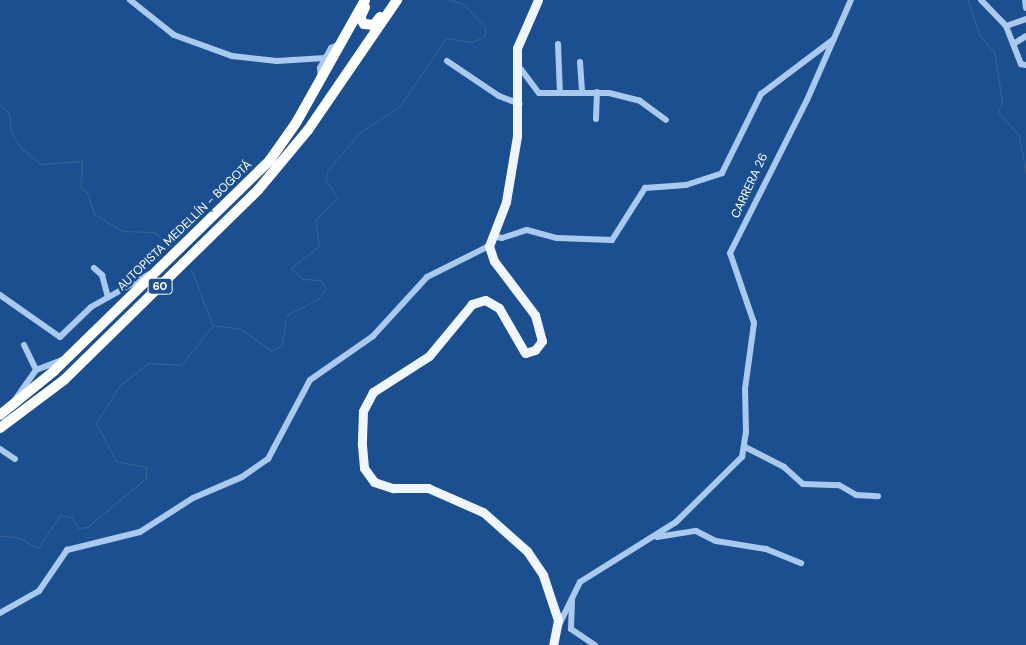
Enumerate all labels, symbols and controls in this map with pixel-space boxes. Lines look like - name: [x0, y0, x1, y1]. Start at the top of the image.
- street label: CARRERA 26: [729, 151, 771, 221]
- street label: AUTOPISTA MEDELLÍN - BOGOTÁ: [115, 158, 255, 294]
- road number: 60: [148, 278, 172, 294]

